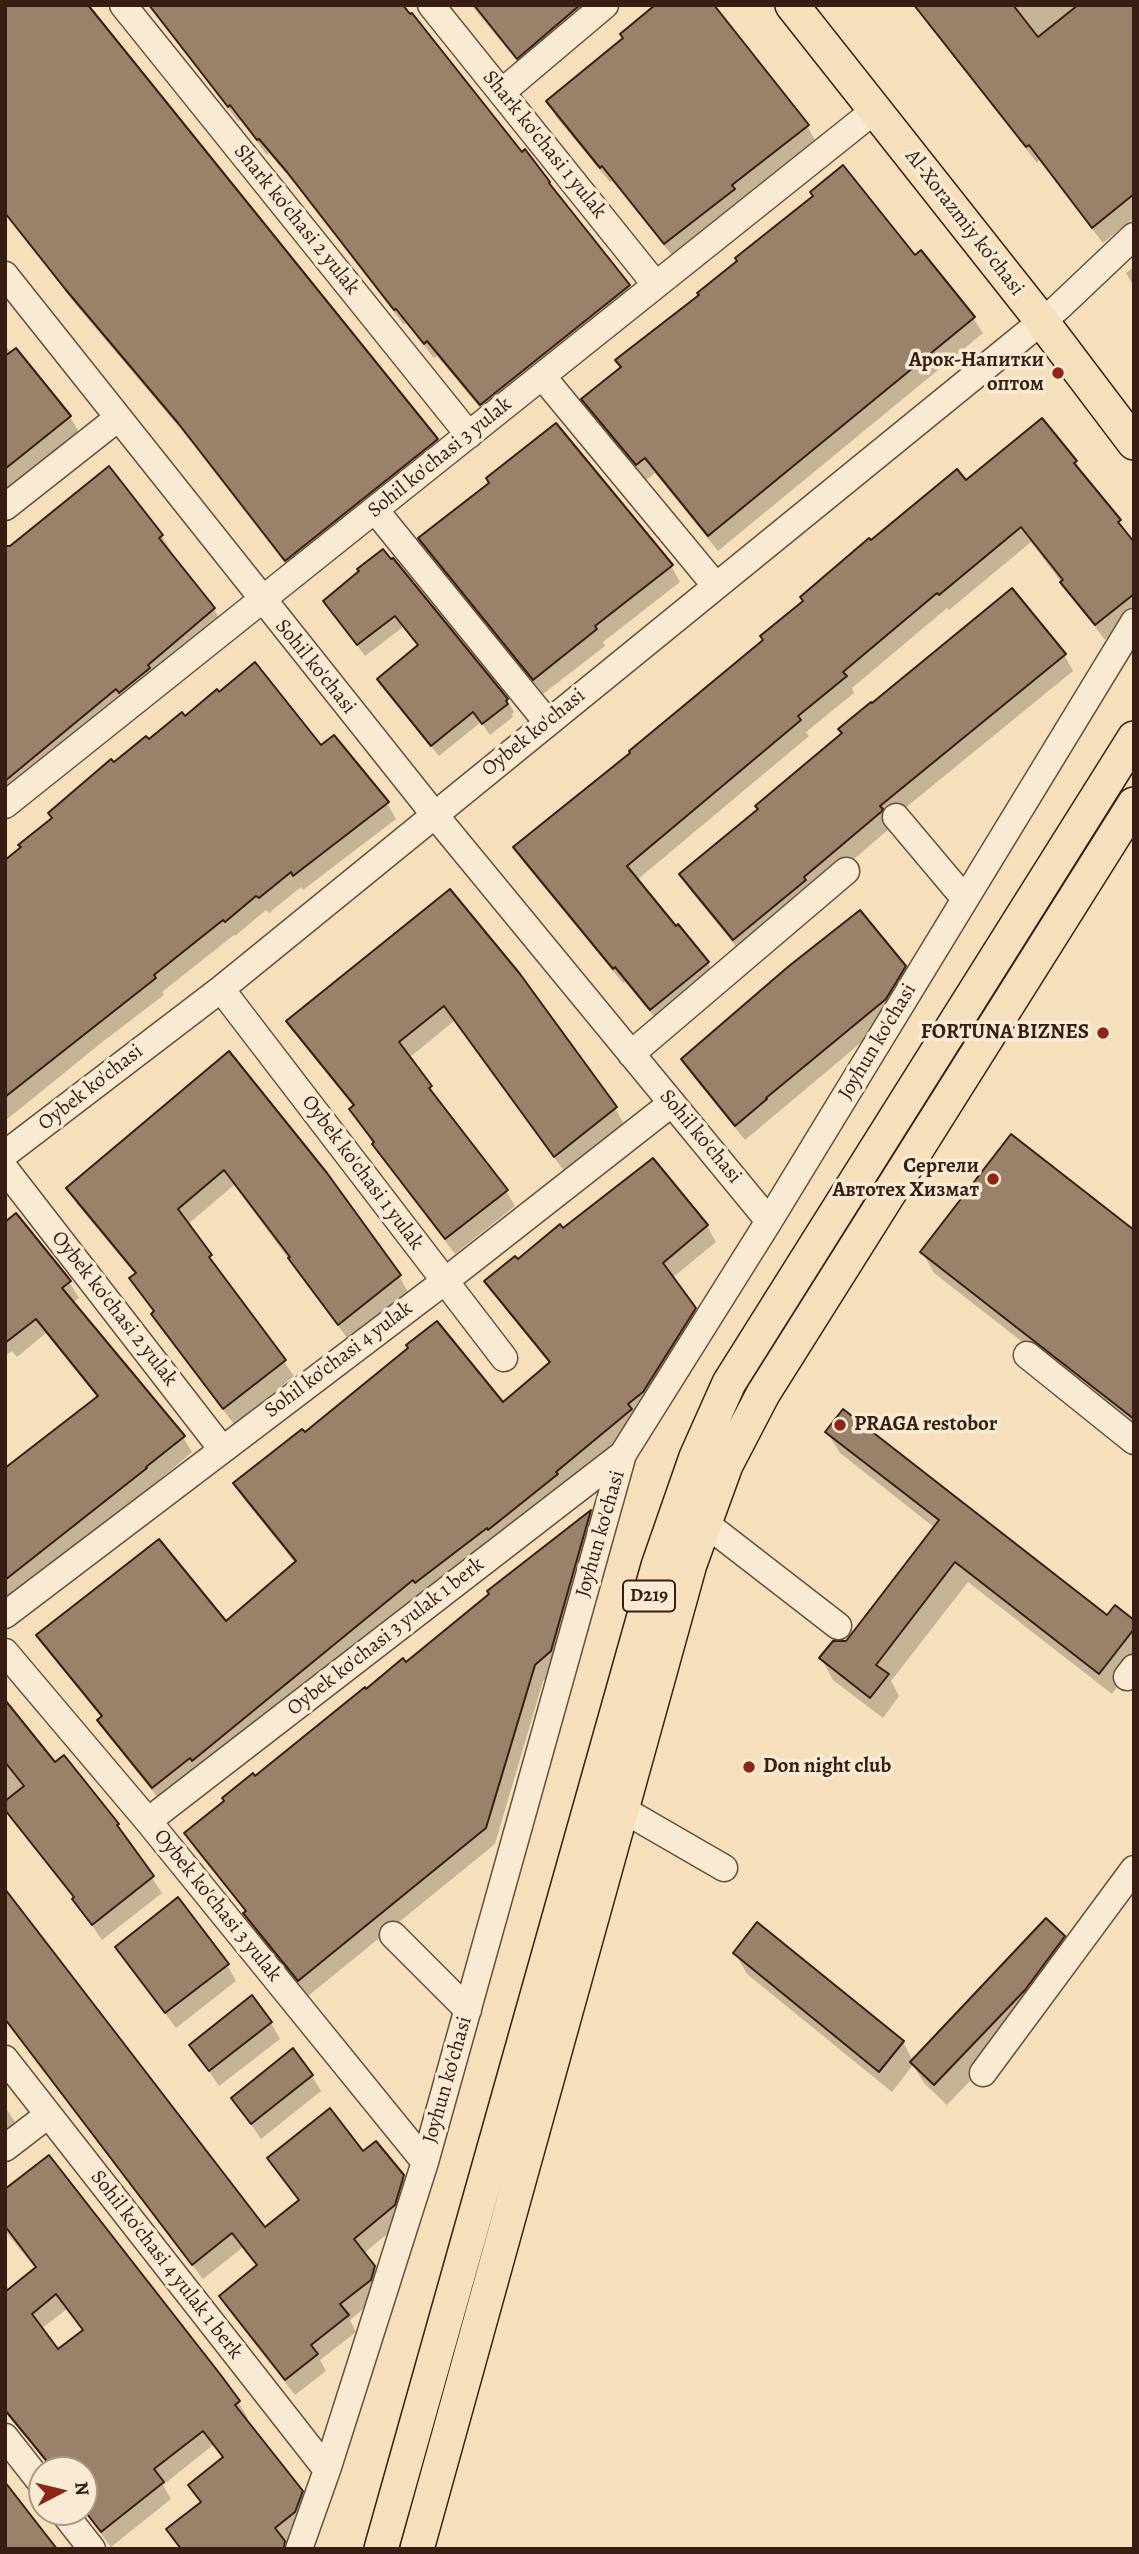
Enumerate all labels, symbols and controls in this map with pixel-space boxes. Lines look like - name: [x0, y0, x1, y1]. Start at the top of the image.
- street label: Shark ko'chasi 1 yulak: [477, 66, 611, 224]
- street label: Shark ko'chasi 2 yulak: [228, 140, 364, 300]
- street label: Al-Xorazmiy ko’chasi: [899, 145, 1029, 301]
- place label: Арок-Напитки оптом: [909, 348, 1044, 398]
- marker: Арок-Напитки оптом: [1050, 365, 1066, 381]
- street label: Sohil ko'chasi 3 yulak: [363, 392, 517, 524]
- street label: Sohil ko'chasi: [269, 614, 361, 720]
- street label: Oybek ko'chasi: [477, 684, 591, 782]
- street label: Joyhun ko'chasi: [833, 979, 923, 1105]
- place label: FORTUNA BIZNES: [921, 1020, 1089, 1046]
- marker: FORTUNA BIZNES: [1095, 1025, 1111, 1041]
- street label: Oybek ko'chasi: [34, 1039, 148, 1137]
- street label: Sohil ko'chasi: [653, 1085, 747, 1189]
- street label: Oybek ko'chasi 1 yulak: [296, 1091, 428, 1255]
- place label: Сергели Автотех Хизмат: [832, 1154, 979, 1204]
- marker: Сергели Автотех Хизмат: [985, 1171, 1001, 1187]
- street label: Oybek ko'chasi 2 yulak: [45, 1226, 183, 1392]
- street label: Sohil ko'chasi 4 yulak: [260, 1296, 418, 1424]
- place label: PRAGA restobor: [854, 1412, 997, 1438]
- marker: PRAGA restobor: [832, 1417, 848, 1433]
- street label: Joyhun ko'chasi: [571, 1468, 631, 1600]
- street label: Oybek ko'chasi 3 yulak 1 berk: [282, 1552, 490, 1722]
- road number: D219: [623, 1580, 675, 1612]
- place label: Don night club: [763, 1754, 891, 1780]
- marker: Don night club: [741, 1759, 757, 1775]
- street label: Oybek ko'chasi 3 yulak: [148, 1825, 286, 1987]
- street label: Joyhun ko'chasi: [418, 2014, 478, 2146]
- street label: Sohil ko'chasi 4 yulak 1 berk: [84, 2166, 248, 2364]
- north arrow: [28, 2456, 98, 2526]
- text: N: [68, 2480, 96, 2497]

